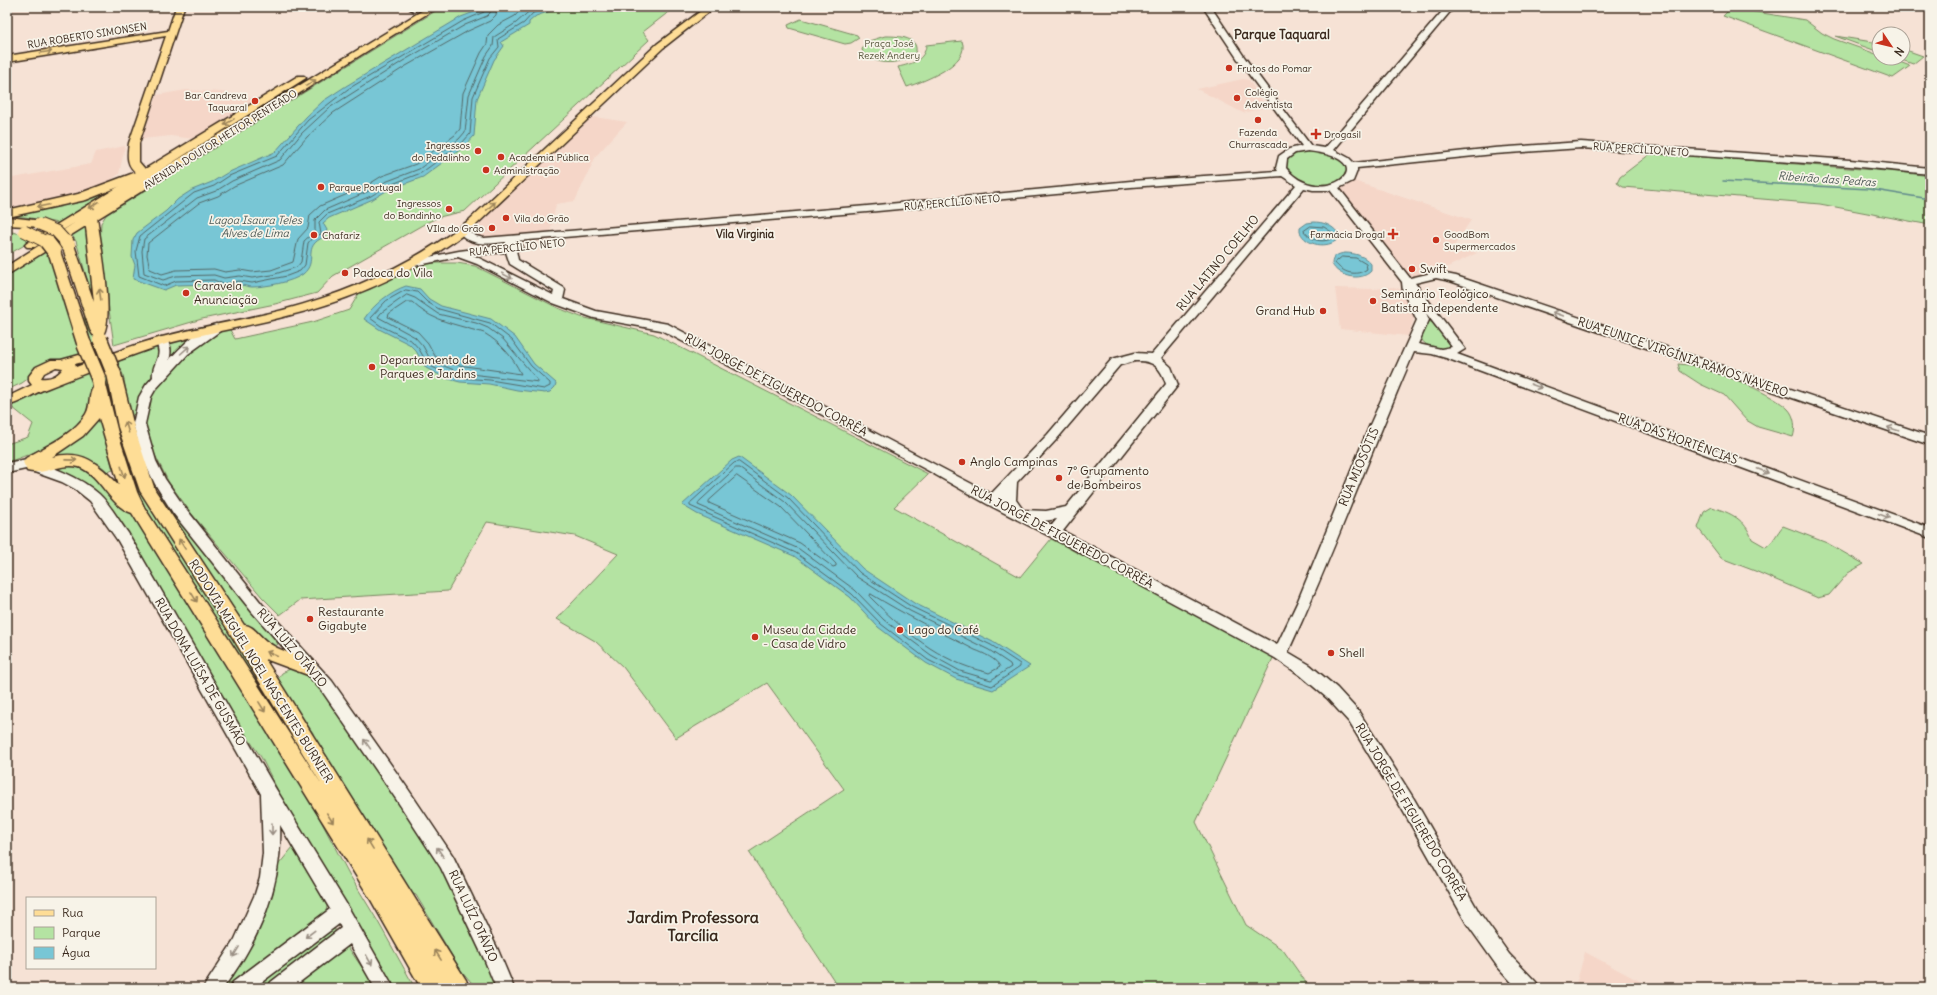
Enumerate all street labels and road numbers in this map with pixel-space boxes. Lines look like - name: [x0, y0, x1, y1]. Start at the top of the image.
- street label: RUA ROBERTO SIMONSEN: [26, 20, 148, 51]
- street label: AVENIDA DOUTOR HEITOR PENTEADO: [141, 86, 300, 192]
- street label: RUA PERCÍLIO NETO: [1592, 140, 1690, 159]
- street label: RUA PERCÍLIO NETO: [903, 192, 1001, 213]
- street label: RUA LATINO COELHO: [1173, 212, 1262, 314]
- street label: RUA PERCÍLIO NETO: [468, 236, 566, 259]
- street label: RUA EUNICE VIRGÍNIA RAMOS NAVERO: [1576, 313, 1791, 400]
- street label: RUA JORGE DE FIGUEREDO CORRÊA: [682, 330, 870, 439]
- street label: RUA DAS HORTÊNCIAS: [1616, 410, 1740, 467]
- street label: RUA MIOSÓTIS: [1335, 425, 1382, 509]
- street label: RUA JORGE DE FIGUEREDO CORRÊA: [968, 482, 1156, 591]
- street label: RODOVIA MIGUEL NOEL NASCENTES BURNIER: [186, 556, 337, 785]
- street label: RUA DONA LUÍSA DE GUSMÃO: [152, 595, 249, 749]
- street label: RUA LUÍZ OTÁVIO: [254, 605, 331, 690]
- street label: RUA JORGE DE FIGUEREDO CORRÊA: [1352, 720, 1471, 904]
- street label: RUA LUÍZ OTÁVIO: [446, 868, 501, 964]

